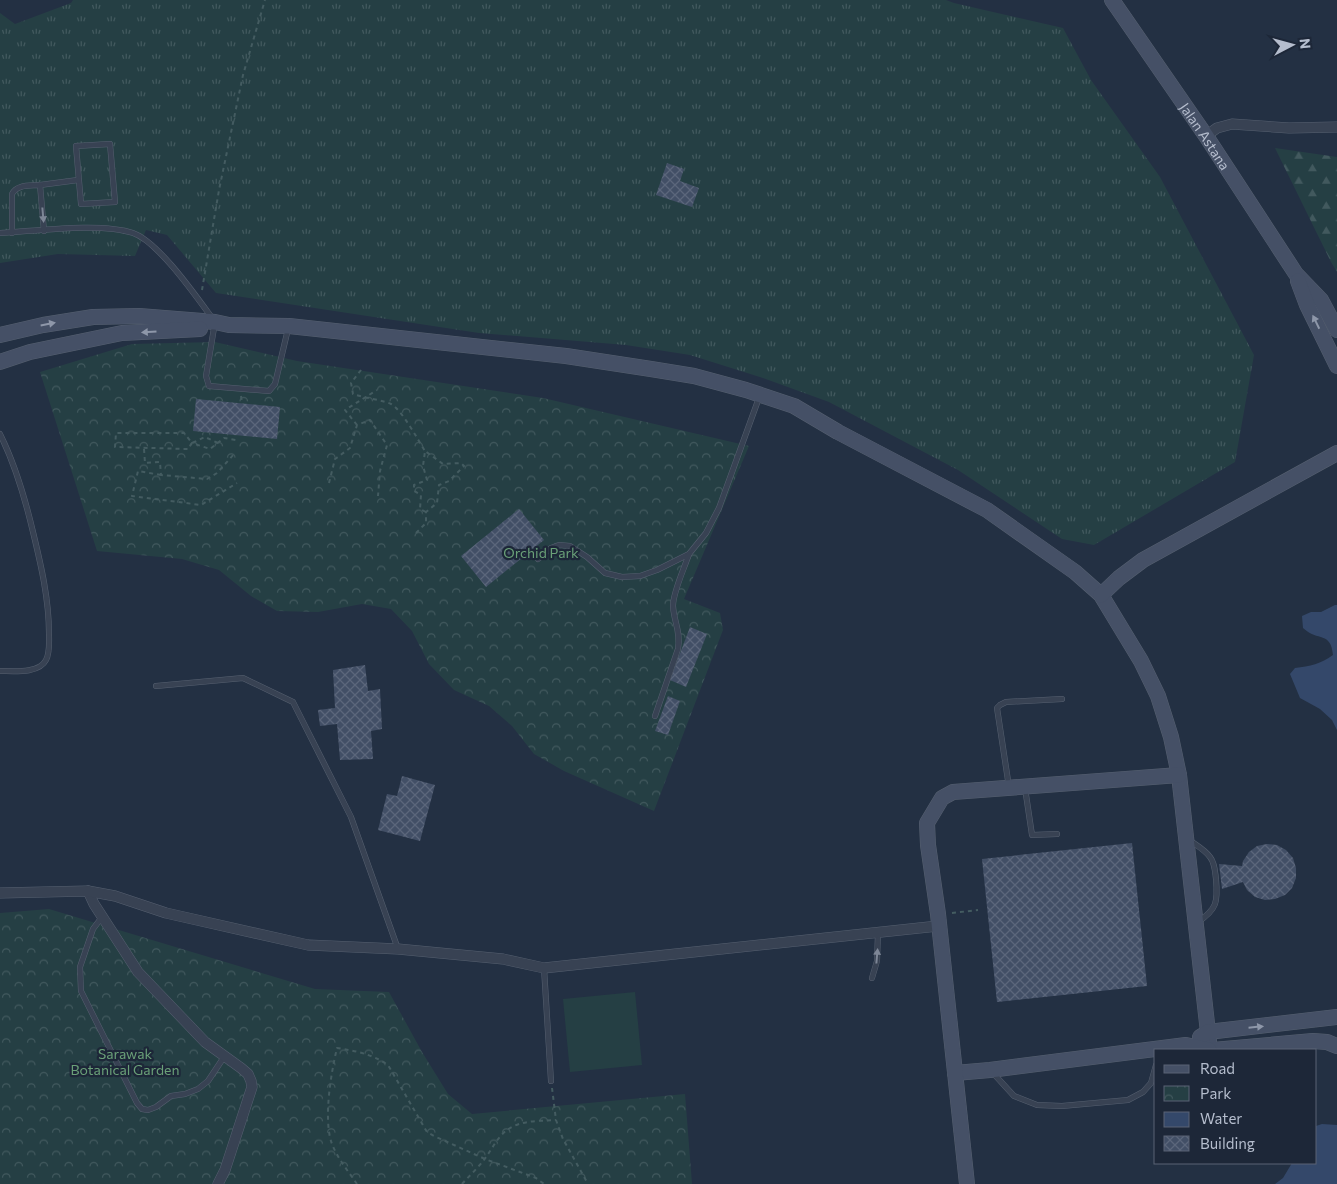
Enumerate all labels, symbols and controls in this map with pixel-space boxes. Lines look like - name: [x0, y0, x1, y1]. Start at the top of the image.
- north arrow: [1267, 20, 1317, 70]
- text: N: [1296, 37, 1314, 50]
- street label: Jalan Astana: [1177, 99, 1234, 173]
- one-way arrow: [39, 207, 47, 223]
- one-way arrow: [1312, 315, 1320, 329]
- one-way arrow: [40, 320, 56, 328]
- one-way arrow: [140, 328, 156, 336]
- park label: Orchid Park: [503, 544, 579, 561]
- one-way arrow: [873, 947, 881, 963]
- one-way arrow: [1249, 1023, 1265, 1031]
- park label: Sarawak Botanical Garden: [71, 1045, 179, 1078]
- legend: [1154, 1049, 1317, 1164]
- text: Road: [1200, 1059, 1235, 1077]
- text: Park: [1200, 1084, 1231, 1102]
- text: Water: [1200, 1109, 1242, 1127]
- text: Building: [1200, 1134, 1255, 1152]

